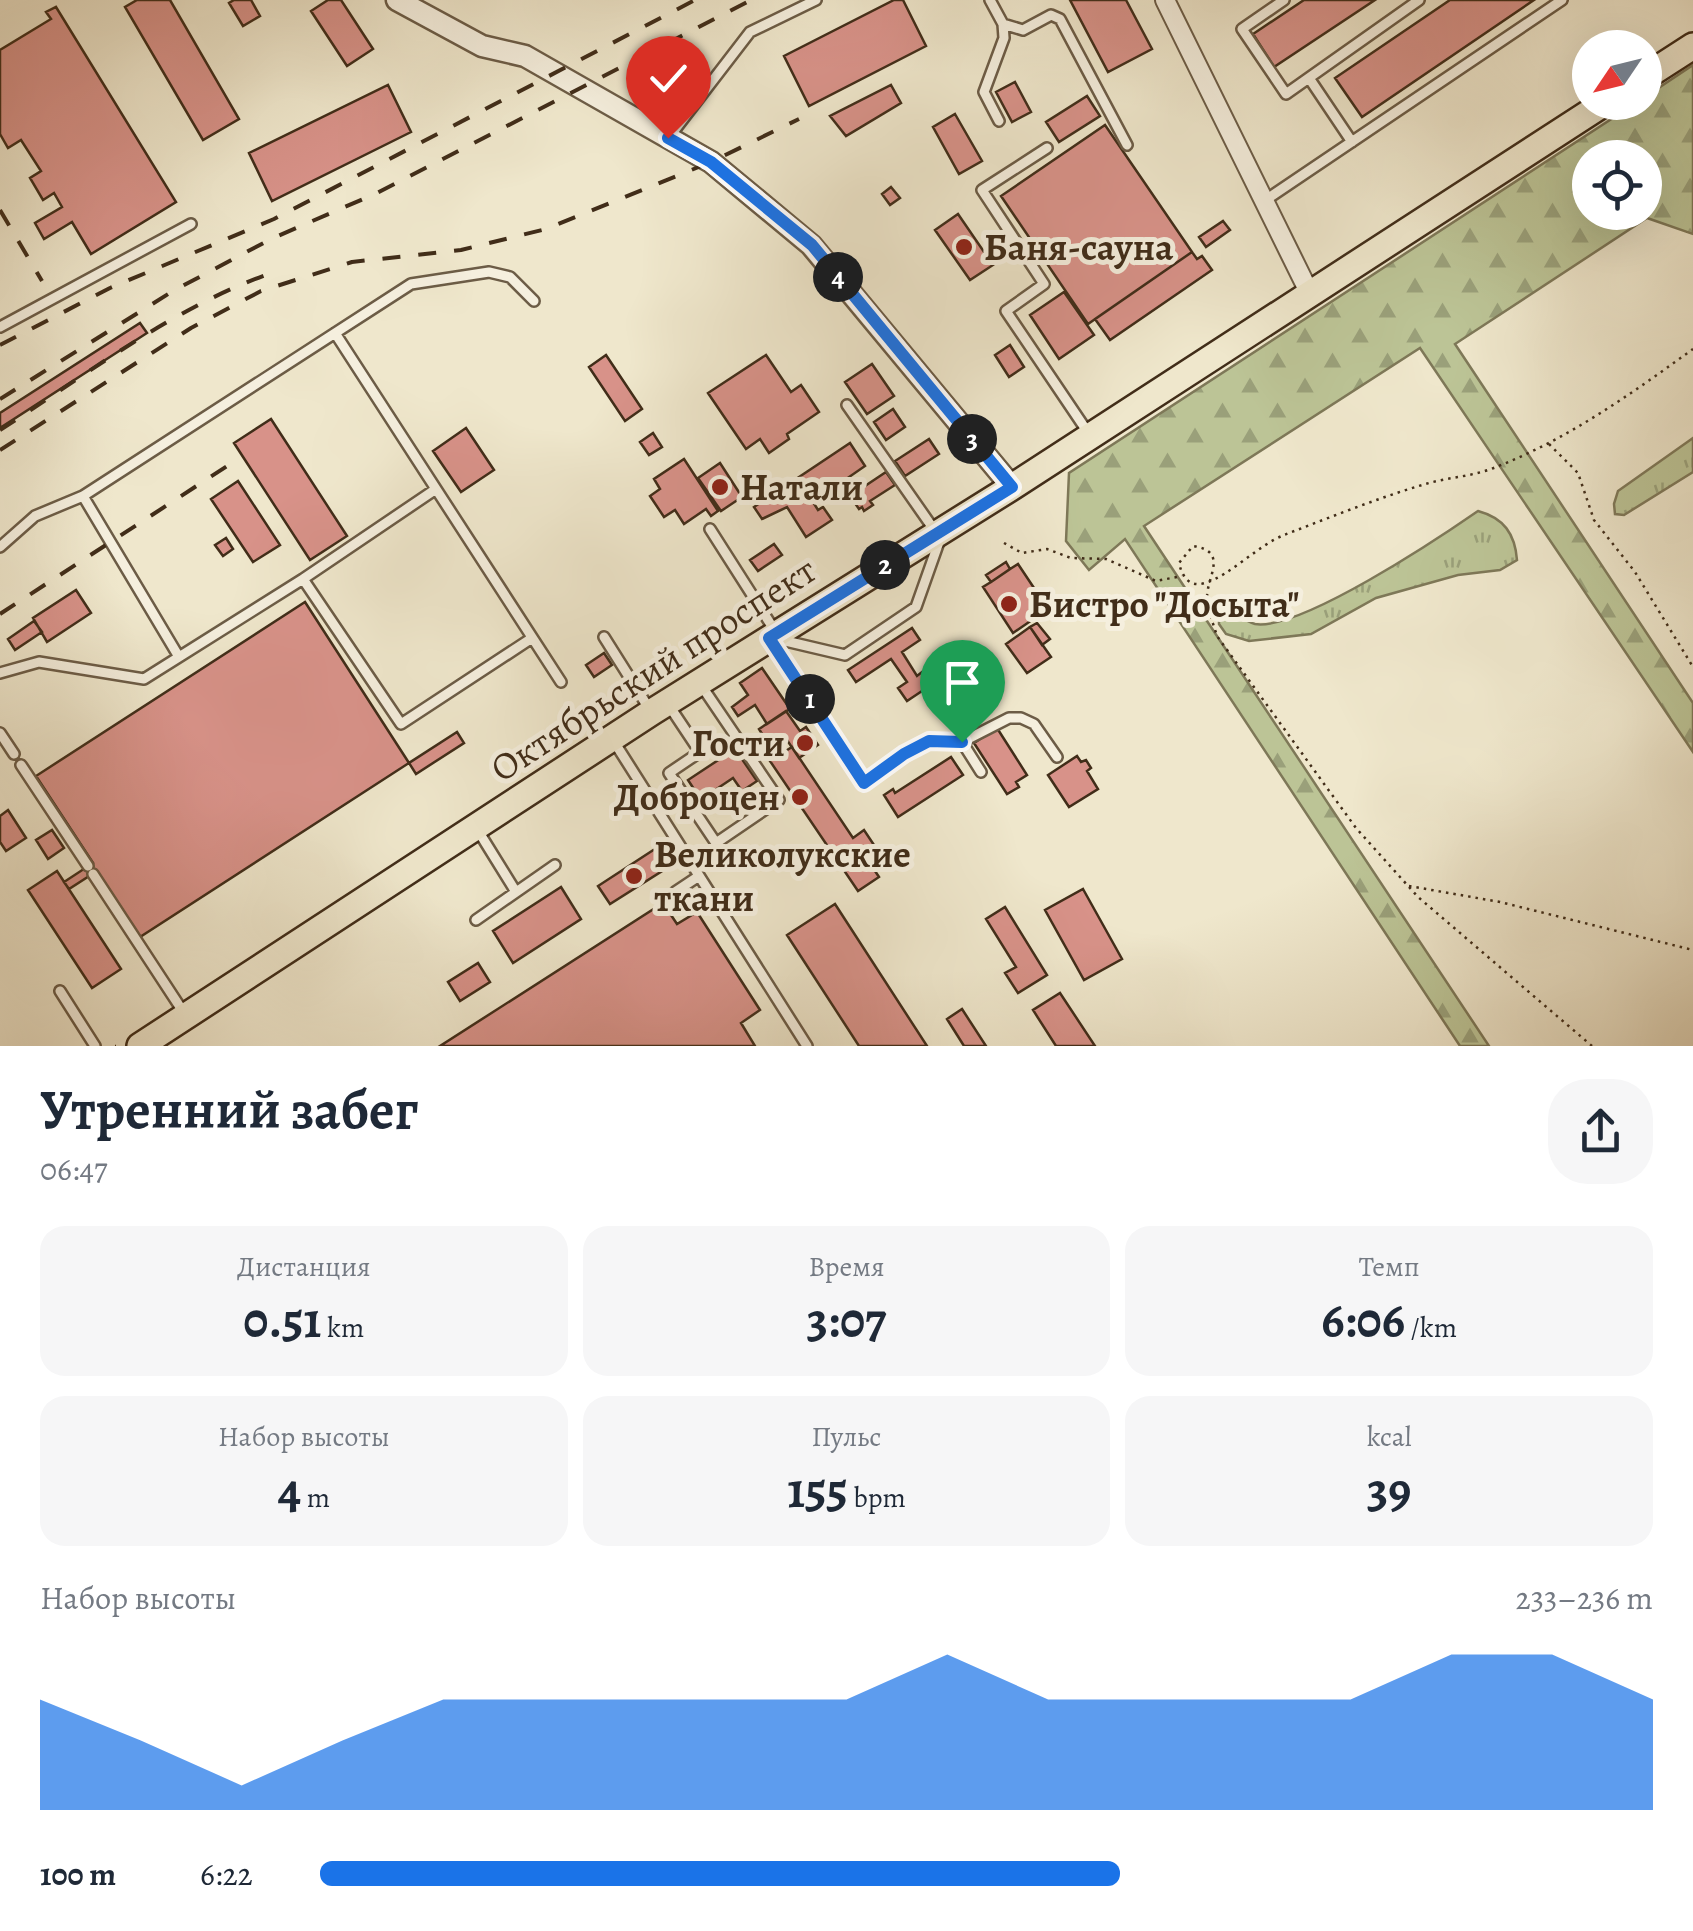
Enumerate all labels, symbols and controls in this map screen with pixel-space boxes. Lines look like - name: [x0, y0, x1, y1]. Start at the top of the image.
- north arrow: [1572, 30, 1662, 120]
- map controls: [1572, 30, 1662, 230]
- pin: [626, 36, 711, 139]
- icon: check: [641, 51, 696, 106]
- button: locate: [1572, 140, 1662, 230]
- place label: Баня-сауна: [984, 221, 1174, 273]
- marker: Баня-сауна: [953, 236, 975, 258]
- pin: 4: [813, 252, 863, 302]
- text: 4: [831, 258, 845, 296]
- pin: 3: [947, 414, 997, 464]
- text: 3: [966, 420, 978, 458]
- place label: Натали: [740, 461, 863, 513]
- marker: Натали: [709, 476, 731, 498]
- pin: 2: [860, 540, 910, 590]
- street label: Октябрьский проспект: [480, 544, 826, 794]
- text: 2: [878, 546, 892, 584]
- place label: Бистро "Досыта": [1029, 578, 1299, 630]
- marker: Бистро "Досыта": [998, 593, 1020, 615]
- pin: [920, 640, 1005, 743]
- icon: arrive: [935, 655, 990, 710]
- pin: 1: [785, 674, 835, 724]
- text: 1: [805, 680, 815, 718]
- place label: Гости: [692, 717, 785, 769]
- marker: Гости: [794, 732, 816, 754]
- place label: Доброцен: [614, 771, 780, 823]
- marker: Доброцен: [789, 786, 811, 808]
- place label: Великолукские ткани: [654, 828, 911, 924]
- marker: Великолукские ткани: [623, 865, 645, 887]
- text: Утренний забег: [40, 1072, 418, 1147]
- button: share: [1548, 1079, 1653, 1184]
- text: 06:47: [40, 1147, 107, 1191]
- text: Дистанция: [237, 1248, 371, 1286]
- text: Время: [808, 1248, 885, 1286]
- text: Темп: [1359, 1248, 1420, 1286]
- text: 0.51: [243, 1286, 322, 1354]
- text: 3:07: [807, 1286, 886, 1354]
- text: 6:06: [1321, 1286, 1405, 1354]
- text: km: [322, 1309, 364, 1347]
- text: /km: [1405, 1309, 1457, 1347]
- text: Набор высоты: [218, 1418, 390, 1456]
- text: Пульс: [811, 1418, 882, 1456]
- text: kcal: [1367, 1418, 1412, 1456]
- text: 4: [278, 1456, 301, 1524]
- text: 155: [787, 1456, 848, 1524]
- text: 39: [1367, 1456, 1411, 1524]
- text: m: [301, 1479, 330, 1517]
- text: bpm: [848, 1479, 906, 1517]
- text: Набор высоты: [40, 1576, 236, 1620]
- text: 233–236 m: [1515, 1576, 1653, 1620]
- text: 100 m: [40, 1852, 116, 1896]
- text: 6:22: [200, 1852, 253, 1896]

